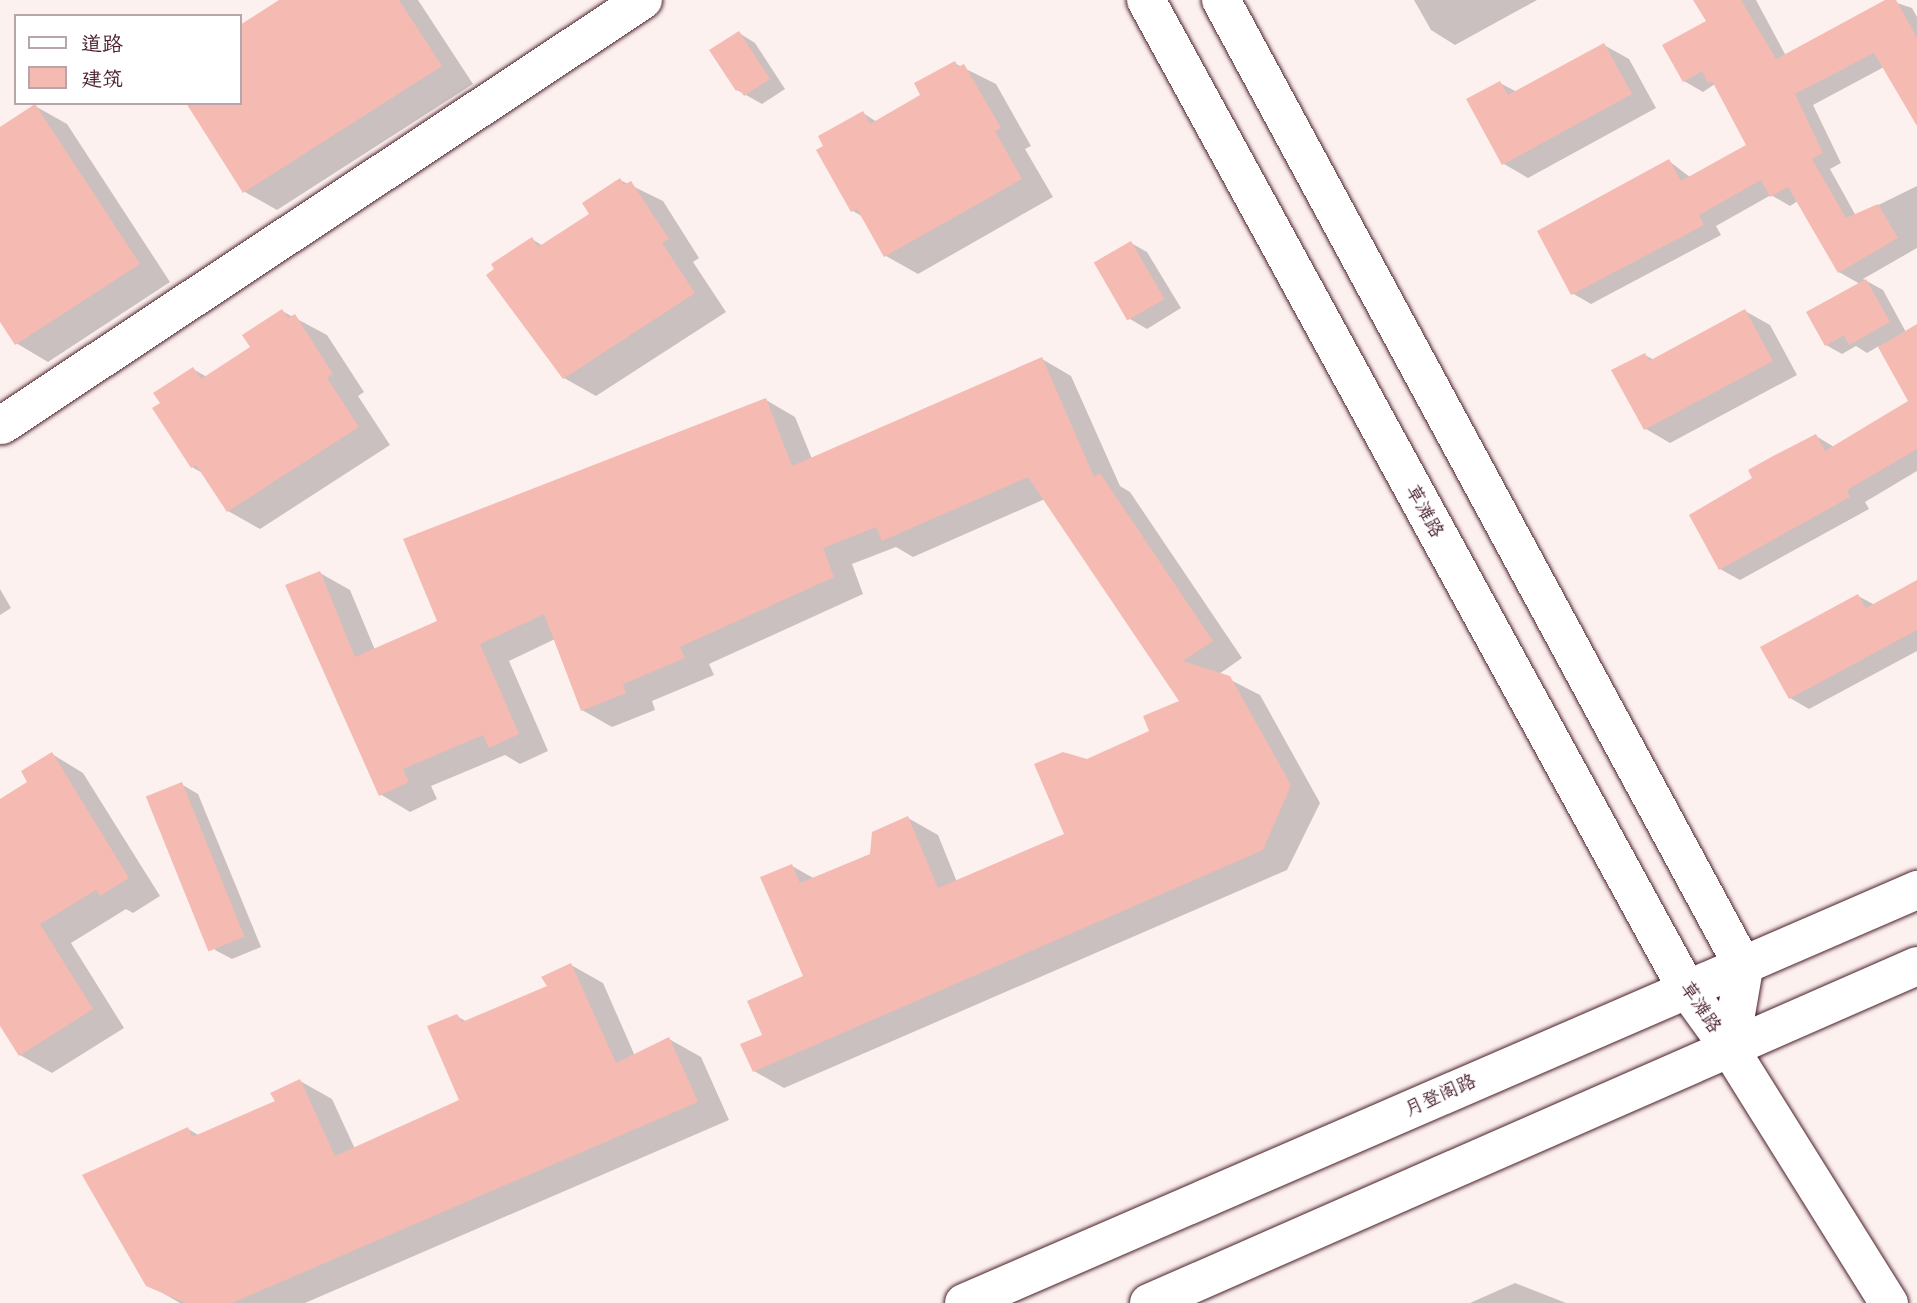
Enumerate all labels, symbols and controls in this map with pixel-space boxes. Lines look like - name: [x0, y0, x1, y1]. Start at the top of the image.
- legend: [14, 14, 242, 105]
- text: 道路: [81, 30, 123, 57]
- text: 建筑: [81, 65, 123, 92]
- street label: 草滩路: [1401, 481, 1449, 541]
- street label: 草滩路: [1676, 977, 1726, 1037]
- street label: 月登阁路: [1401, 1069, 1479, 1121]

